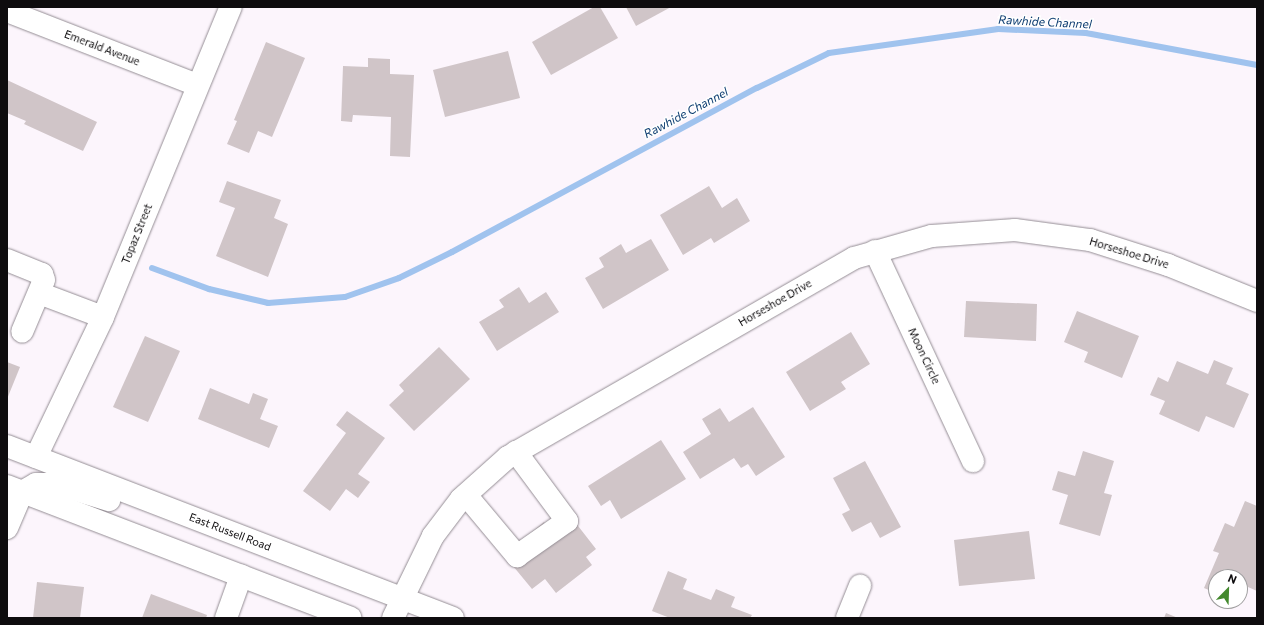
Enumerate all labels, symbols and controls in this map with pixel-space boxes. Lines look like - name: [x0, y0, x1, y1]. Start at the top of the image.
- water label: Rawhide Channel: [998, 12, 1092, 32]
- street label: Emerald Avenue: [62, 28, 142, 68]
- water label: Rawhide Channel: [641, 85, 731, 141]
- street label: Topaz Street: [119, 202, 155, 266]
- street label: Horseshoe Drive: [1088, 235, 1170, 271]
- street label: Horseshoe Drive: [736, 277, 814, 329]
- street label: Moon Circle: [905, 326, 943, 386]
- street label: East Russell Road: [187, 510, 273, 554]
- north arrow: [1208, 569, 1248, 609]
- text: N: [1226, 571, 1239, 586]

